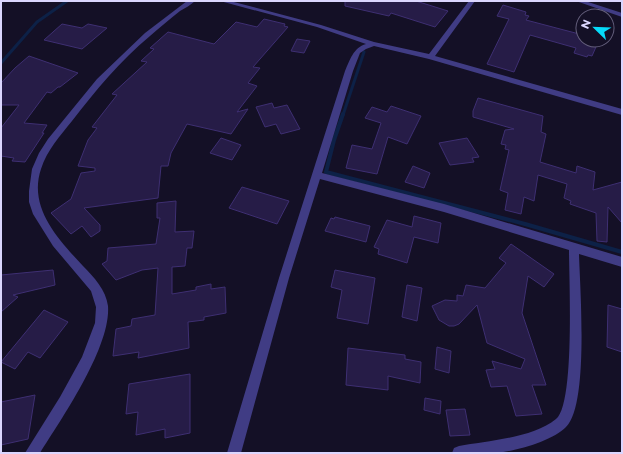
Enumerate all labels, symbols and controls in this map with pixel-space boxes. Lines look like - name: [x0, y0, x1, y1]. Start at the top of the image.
- north arrow: [575, 8, 615, 48]
- text: N: [578, 17, 594, 31]

